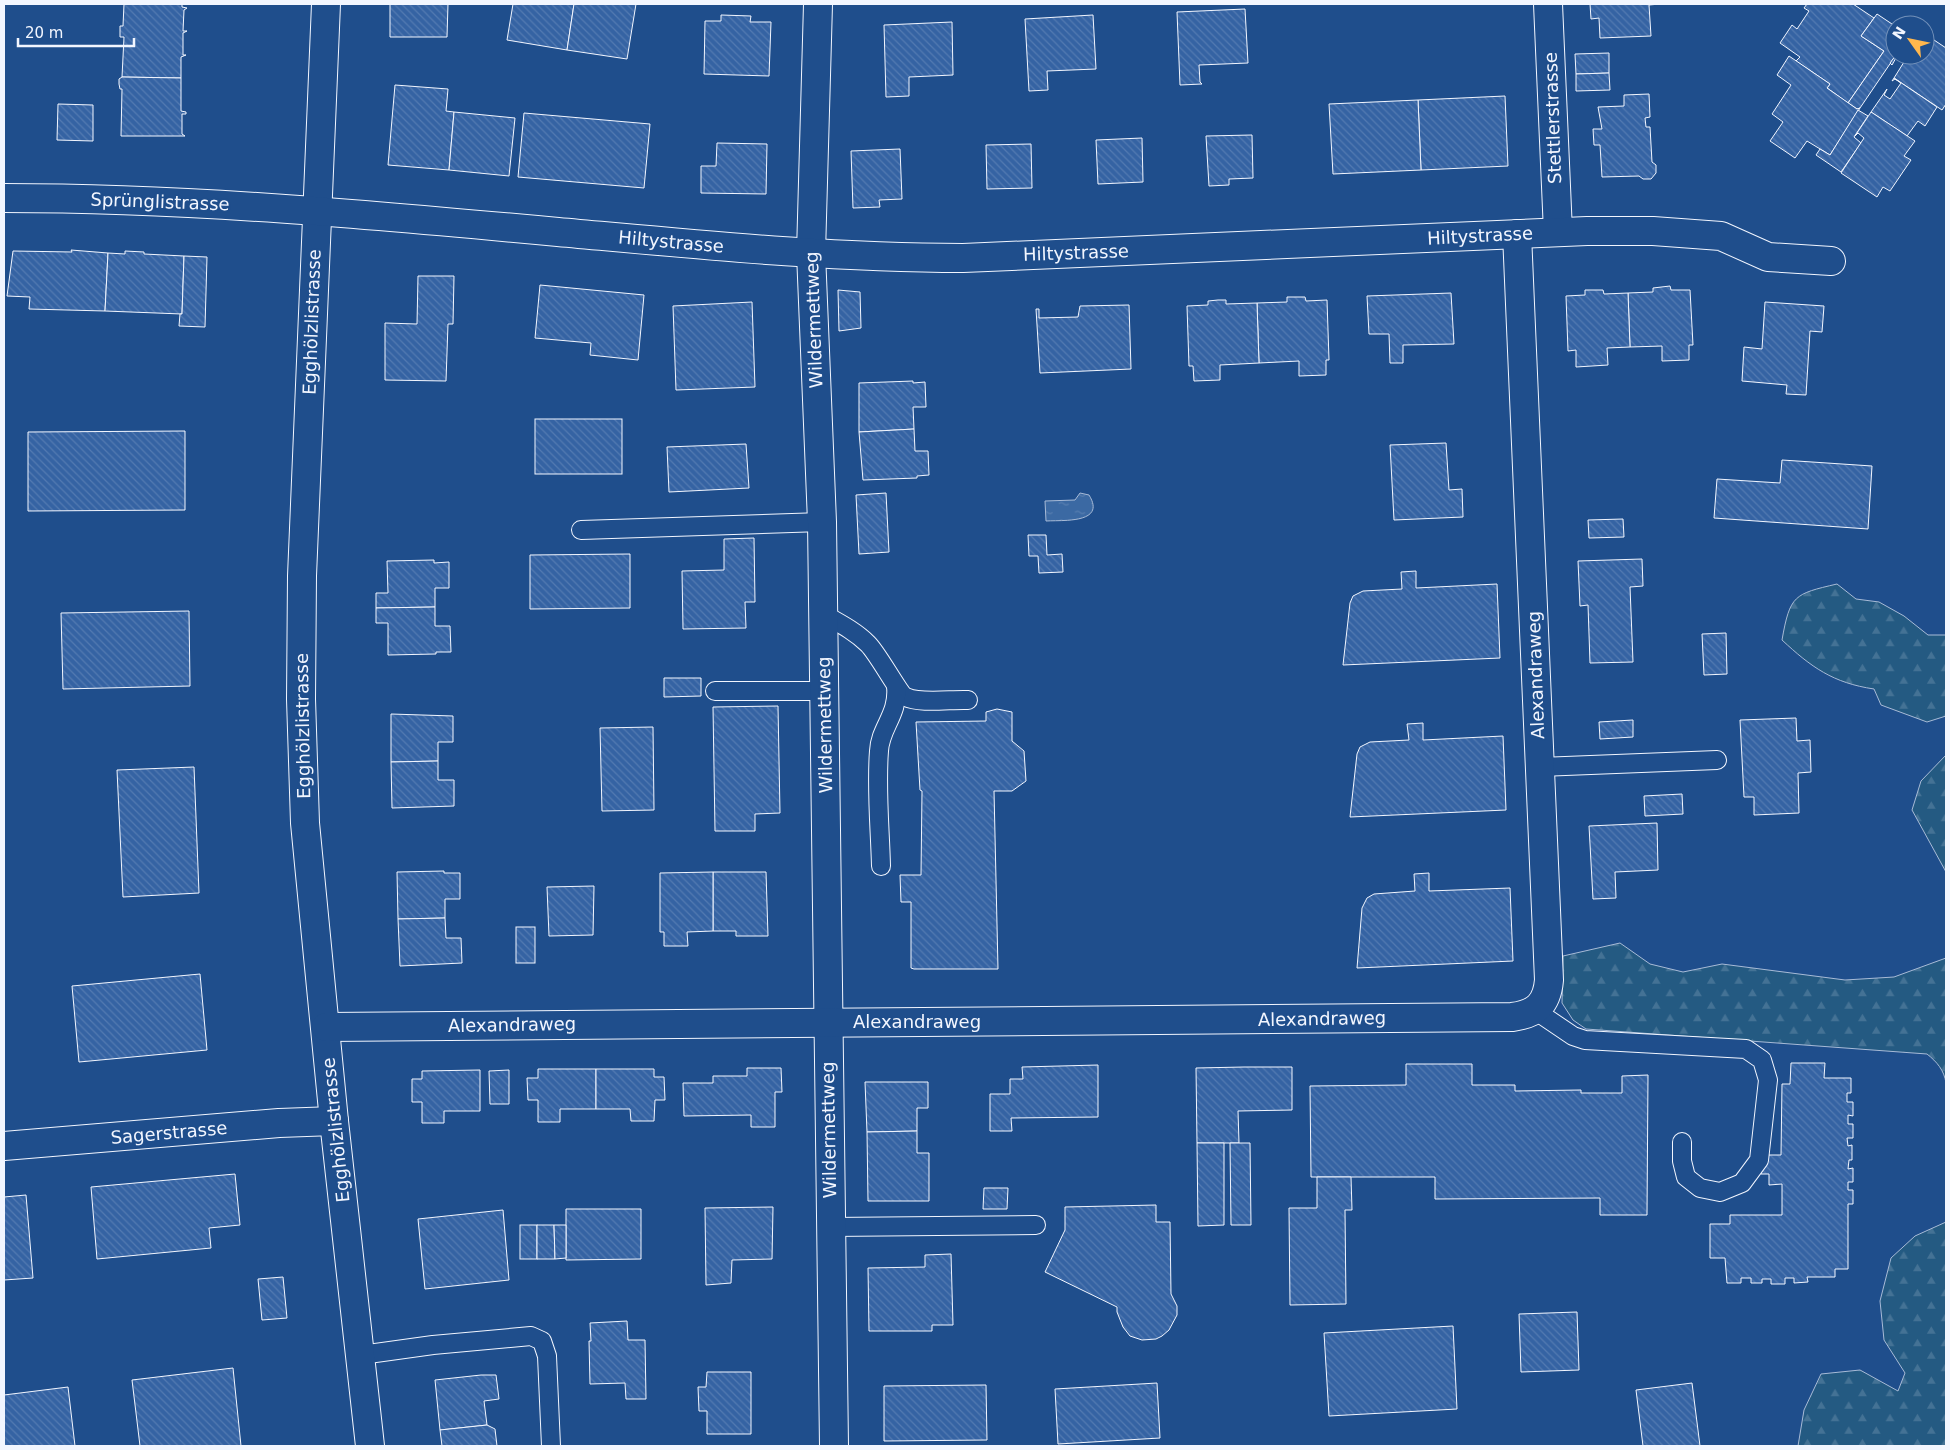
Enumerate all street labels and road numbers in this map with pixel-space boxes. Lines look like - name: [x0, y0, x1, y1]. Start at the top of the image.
- street label: Stettlerstrasse: [1540, 52, 1565, 184]
- street label: Sprünglistrasse: [90, 189, 230, 214]
- street label: Hiltystrasse: [1427, 222, 1533, 249]
- street label: Hiltystrasse: [617, 226, 725, 257]
- street label: Hiltystrasse: [1023, 240, 1129, 265]
- street label: Egghölzlistrasse: [298, 249, 325, 395]
- street label: Wildermettweg: [801, 251, 826, 389]
- street label: Alexandraweg: [1523, 611, 1548, 739]
- street label: Egghölzlistrasse: [291, 653, 314, 799]
- street label: Wildermettweg: [813, 656, 836, 794]
- street label: Alexandraweg: [1258, 1007, 1386, 1030]
- street label: Alexandraweg: [853, 1011, 981, 1032]
- street label: Alexandraweg: [448, 1013, 576, 1036]
- street label: Egghölzlistrasse: [317, 1056, 354, 1204]
- street label: Wildermettweg: [817, 1061, 840, 1199]
- street label: Sagerstrasse: [110, 1117, 228, 1148]

